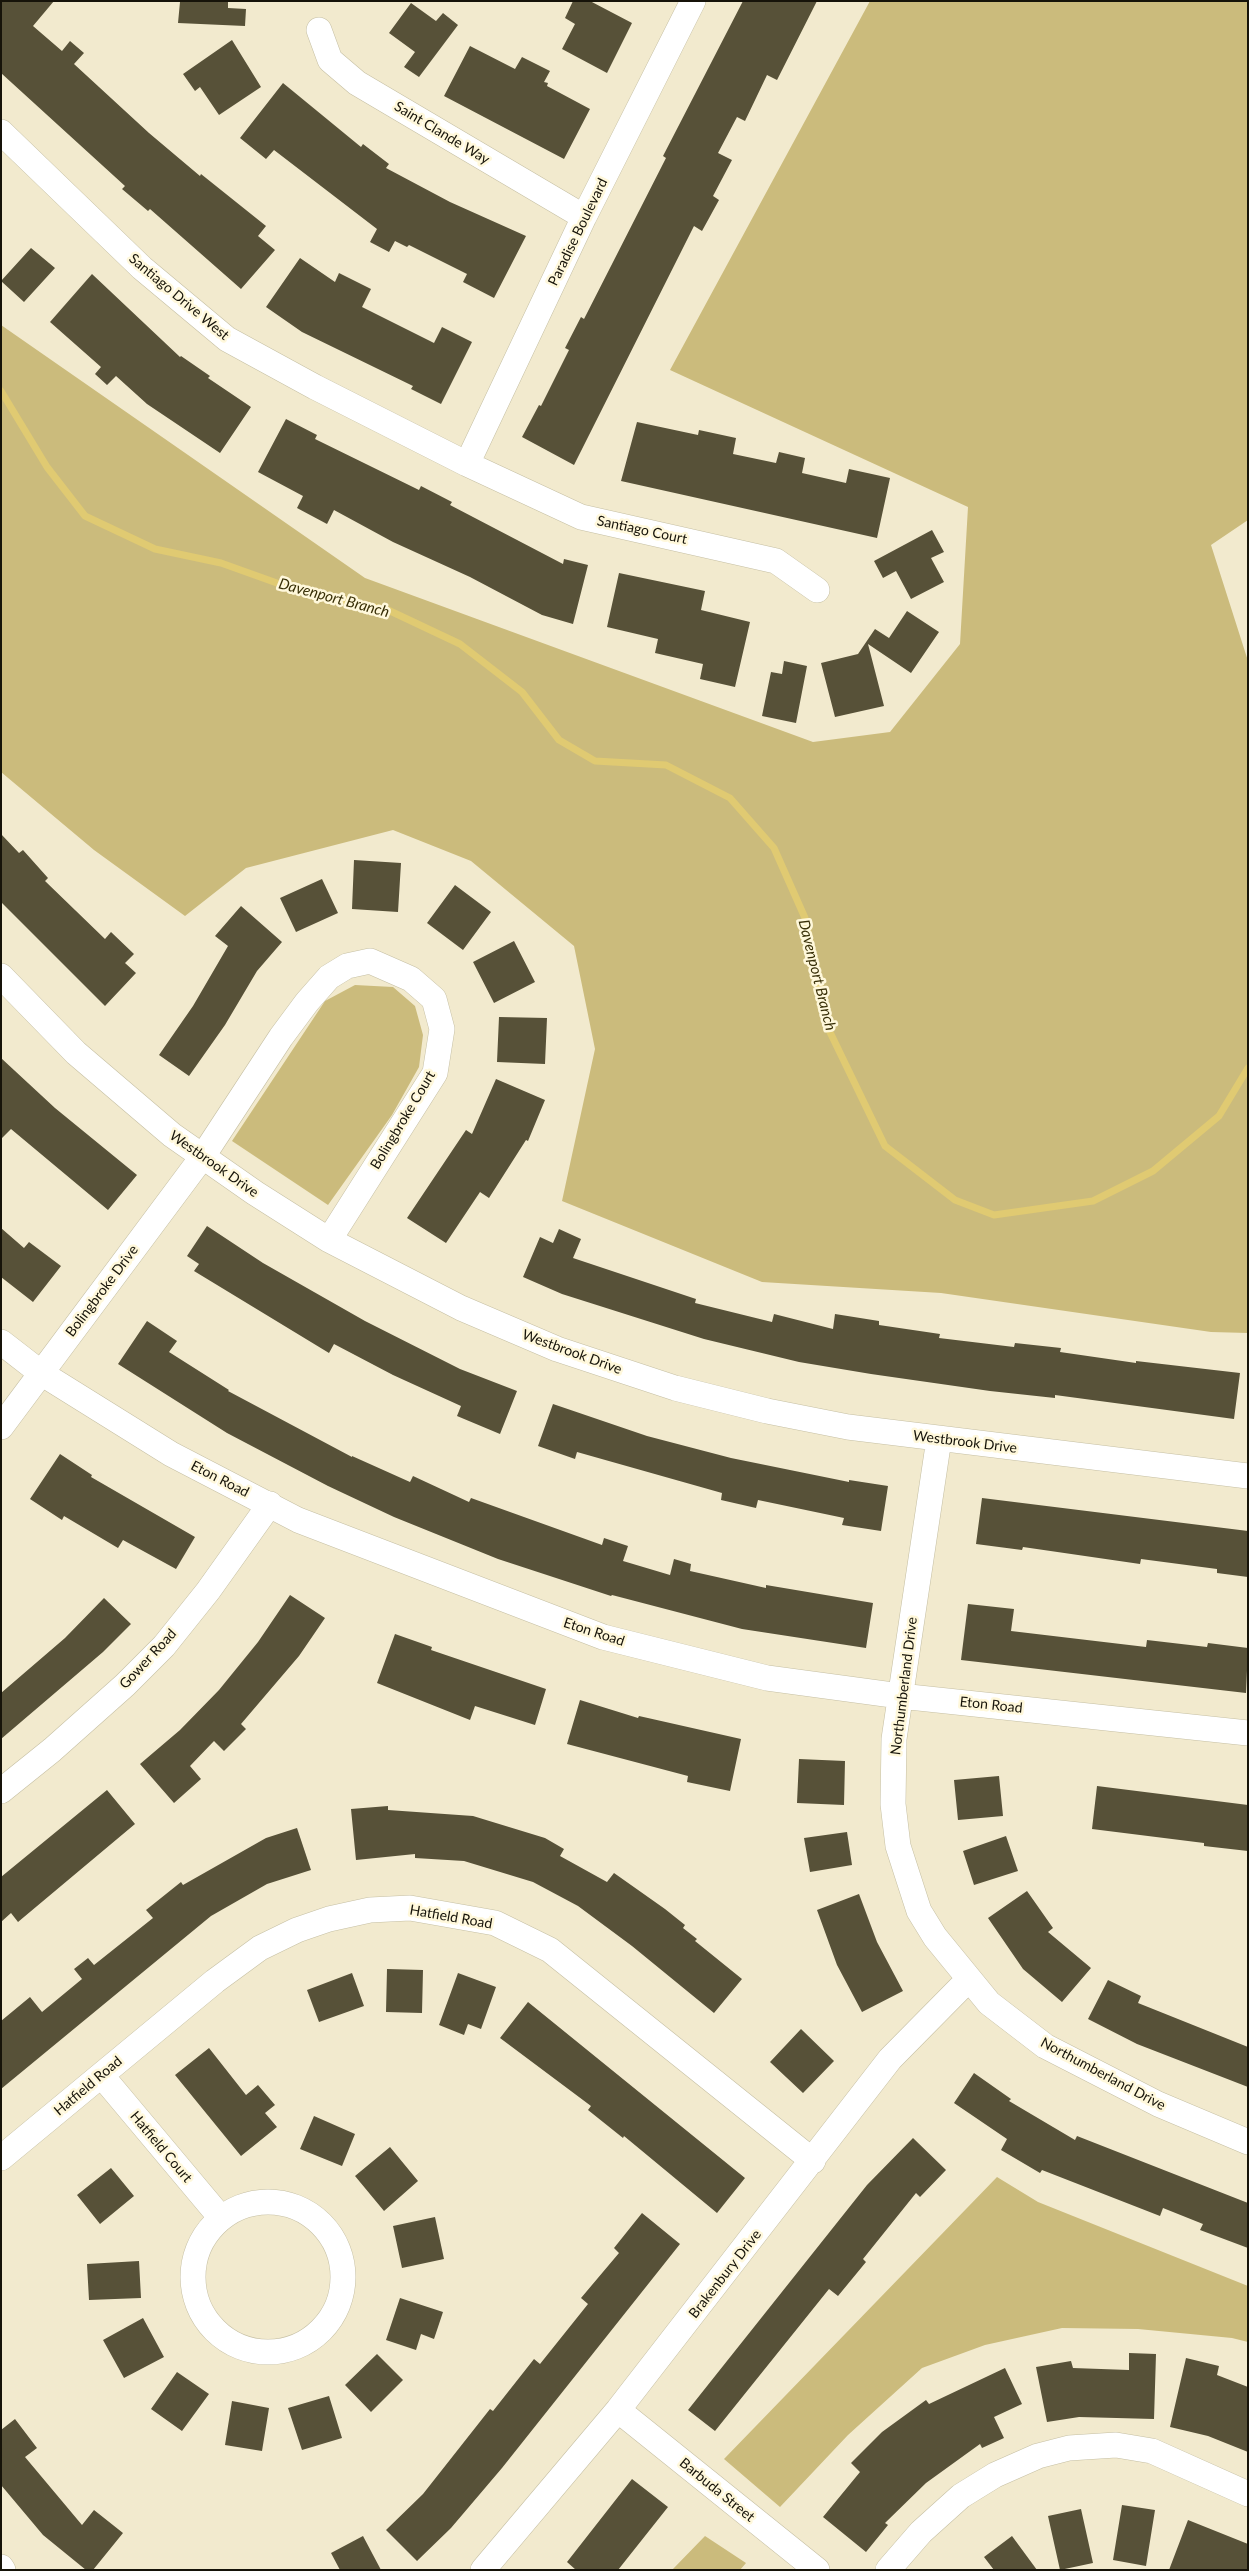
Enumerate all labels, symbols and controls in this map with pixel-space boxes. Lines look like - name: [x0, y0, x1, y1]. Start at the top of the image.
- street label: Saint Clande Way: [391, 98, 493, 168]
- street label: Paradise Boulevard: [545, 176, 611, 288]
- street label: Santiago Drive West: [126, 250, 232, 344]
- street label: Santiago Court: [595, 512, 689, 548]
- water label: Davenport Branch: [277, 575, 391, 621]
- water label: Davenport Branch: [794, 918, 840, 1032]
- street label: Bolingbroke Court: [367, 1068, 439, 1172]
- street label: Westbrook Drive: [166, 1127, 262, 1201]
- street label: Bolingbroke Drive: [62, 1242, 142, 1340]
- street label: Westbrook Drive: [520, 1326, 624, 1378]
- street label: Westbrook Drive: [912, 1427, 1018, 1457]
- street label: Eton Road: [188, 1457, 252, 1501]
- street label: Eton Road: [561, 1614, 627, 1650]
- street label: Northumberland Drive: [887, 1616, 921, 1756]
- street label: Gower Road: [116, 1625, 180, 1693]
- street label: Eton Road: [959, 1693, 1023, 1717]
- street label: Hatfield Road: [408, 1901, 494, 1933]
- street label: Northumberland Drive: [1038, 2034, 1168, 2114]
- street label: Hatfield Road: [51, 2053, 125, 2119]
- street label: Hatfield Court: [126, 2108, 196, 2186]
- street label: Brakenbury Drive: [685, 2226, 765, 2322]
- street label: Barbuda Street: [676, 2455, 758, 2525]

